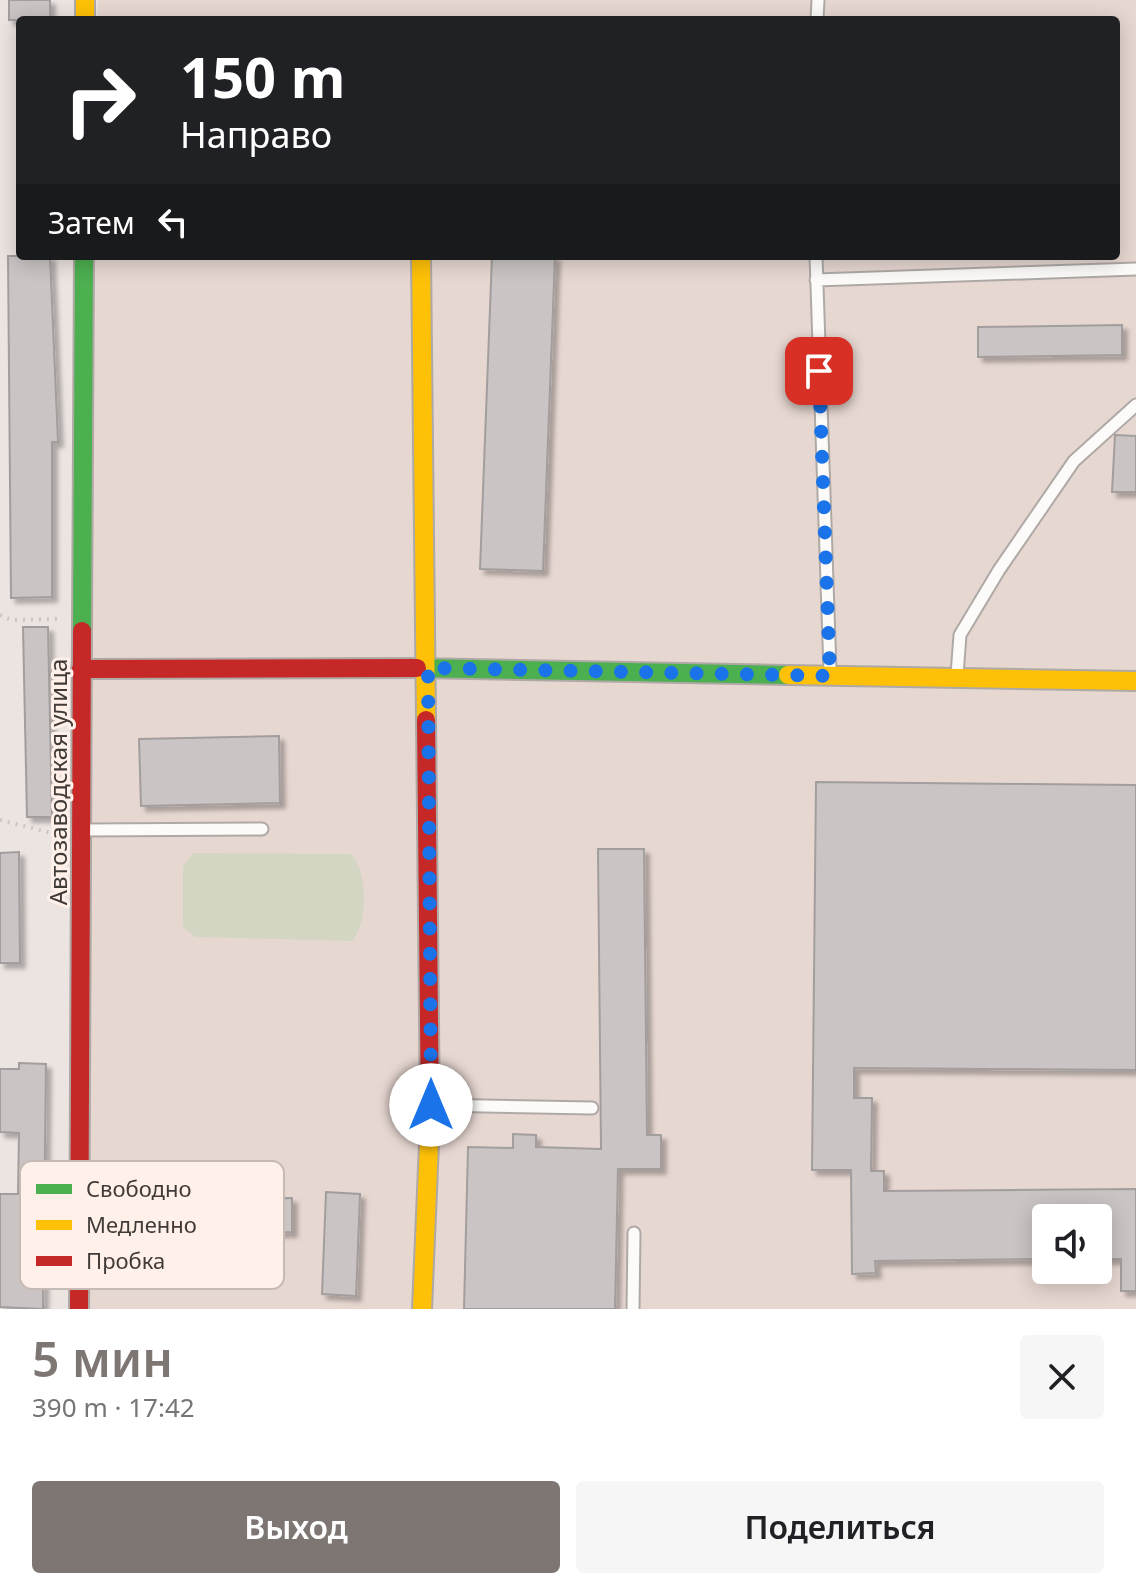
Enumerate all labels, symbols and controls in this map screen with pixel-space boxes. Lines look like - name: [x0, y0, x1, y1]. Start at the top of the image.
- text: 150 m: [180, 38, 345, 114]
- icon: right: [48, 48, 152, 152]
- text: Направо: [180, 110, 332, 159]
- icon: left: [151, 200, 195, 244]
- text: Затем: [48, 202, 135, 243]
- pin: [785, 337, 853, 405]
- icon: arrive: [797, 349, 841, 393]
- street label: Автозаводская улица: [41, 659, 74, 905]
- position arrow: [389, 1063, 473, 1147]
- legend: [20, 1161, 284, 1289]
- text: Свободно: [86, 1173, 191, 1203]
- map controls: [1032, 1204, 1112, 1284]
- button: sound: [1032, 1204, 1112, 1284]
- text: Медленно: [86, 1209, 197, 1239]
- text: Пробка: [86, 1245, 165, 1275]
- text: 5 мин: [32, 1326, 173, 1391]
- button: close: [1020, 1335, 1104, 1419]
- text: 390 m · 17:42: [32, 1389, 195, 1425]
- button: Выход: [32, 1481, 560, 1573]
- button: Поделиться: [576, 1481, 1104, 1573]

